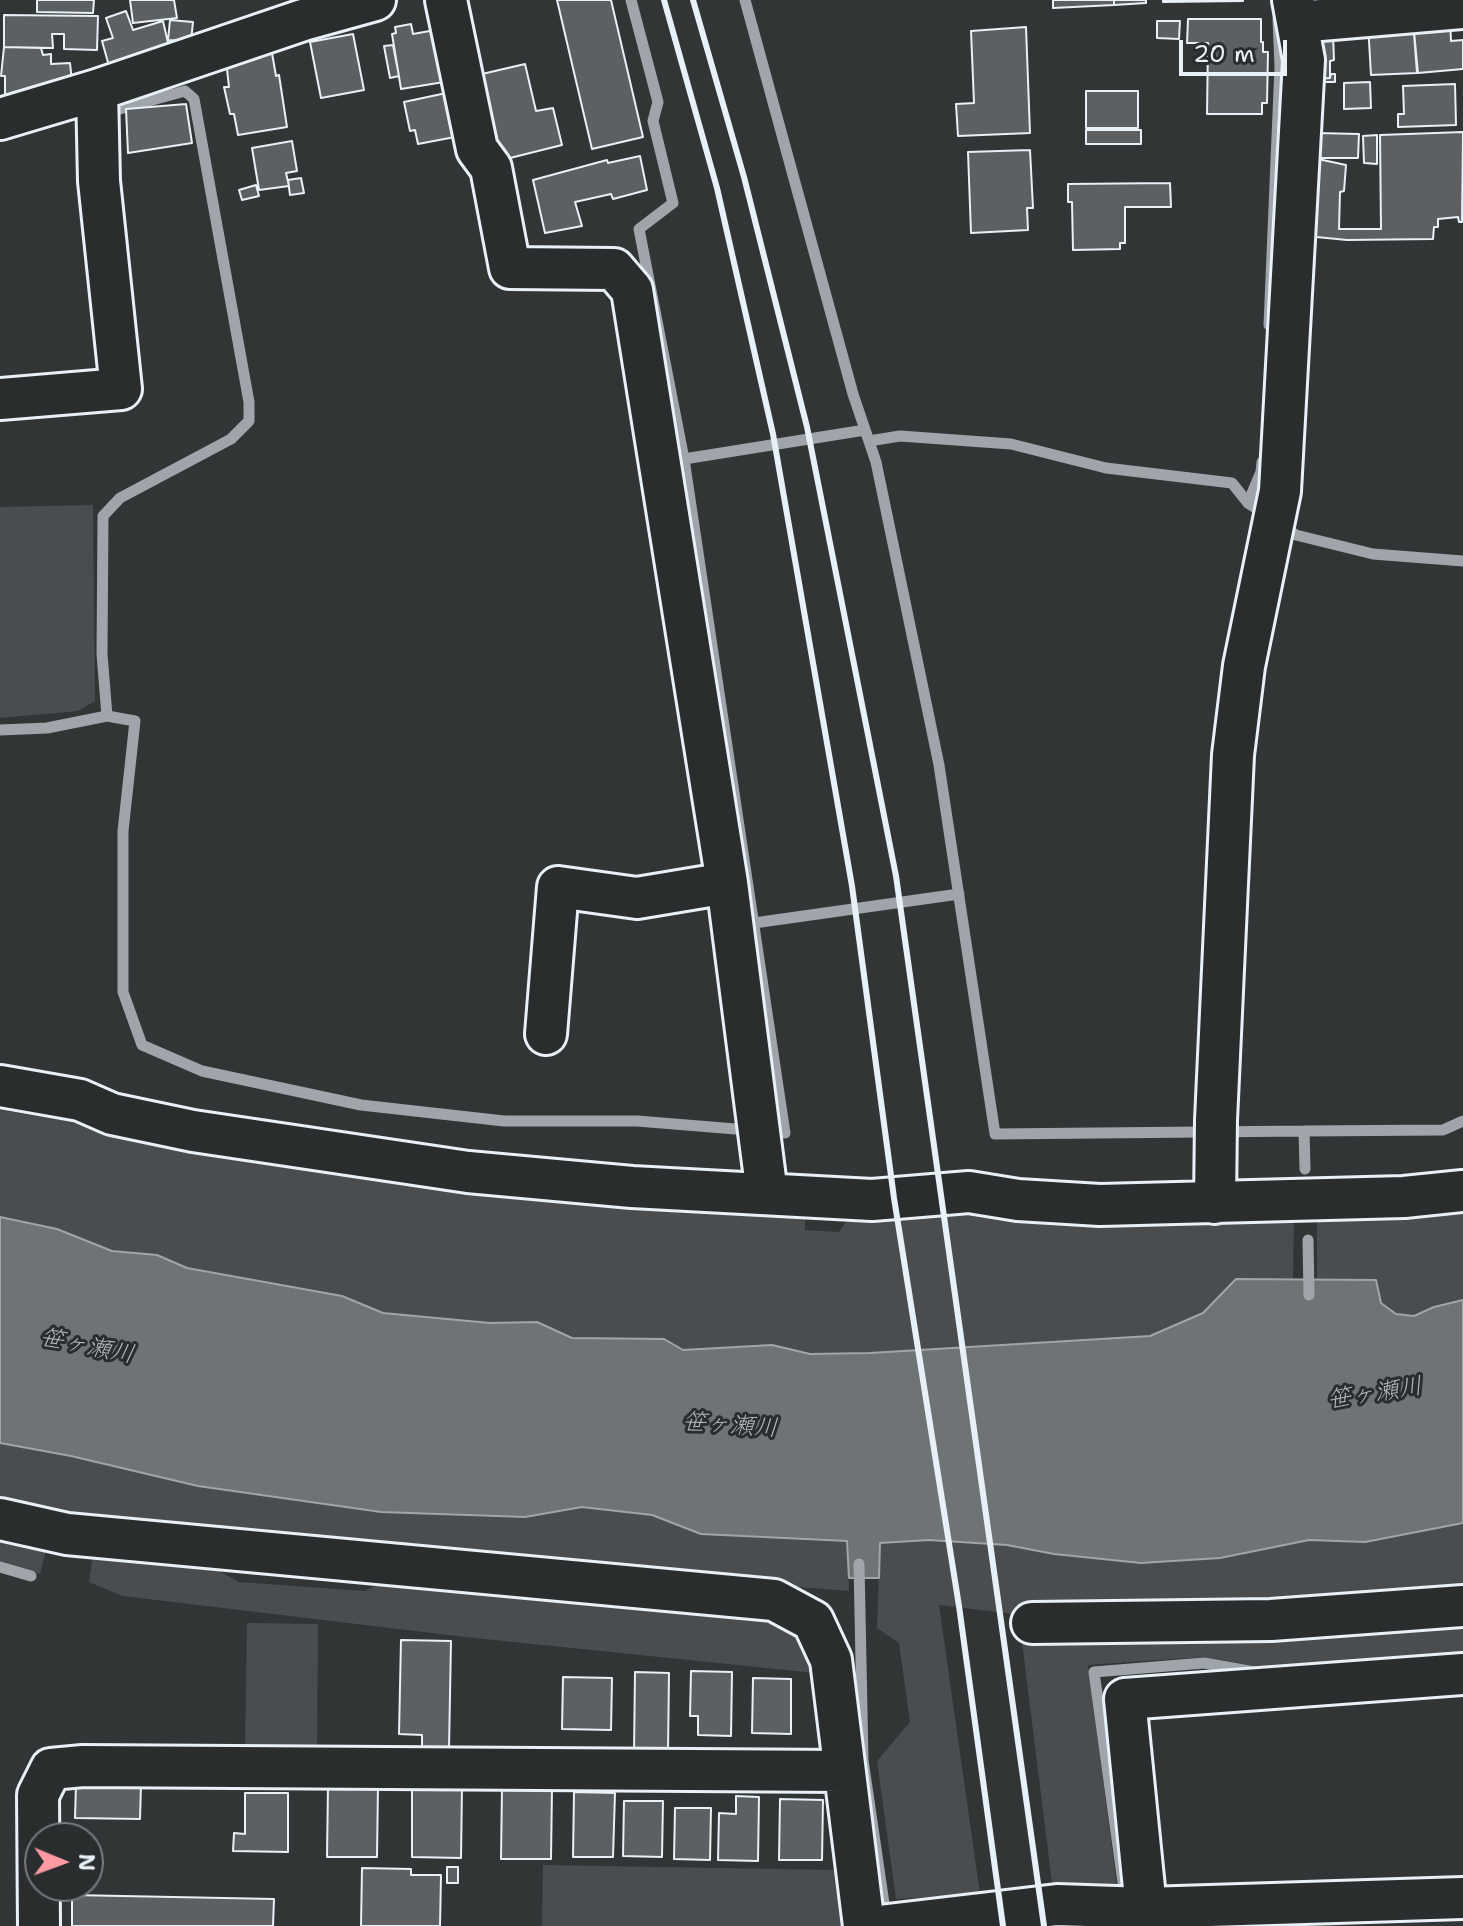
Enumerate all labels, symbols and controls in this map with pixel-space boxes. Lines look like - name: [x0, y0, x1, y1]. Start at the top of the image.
- scale bar: [1183, 24, 1291, 74]
- text: 20 m: [1193, 38, 1255, 70]
- water label: 笹ヶ瀬川: [37, 1324, 137, 1370]
- water label: 笹ヶ瀬川: [1325, 1372, 1425, 1416]
- water label: 笹ヶ瀬川: [681, 1408, 779, 1444]
- north arrow: [24, 1822, 104, 1902]
- text: N: [72, 1853, 101, 1871]

